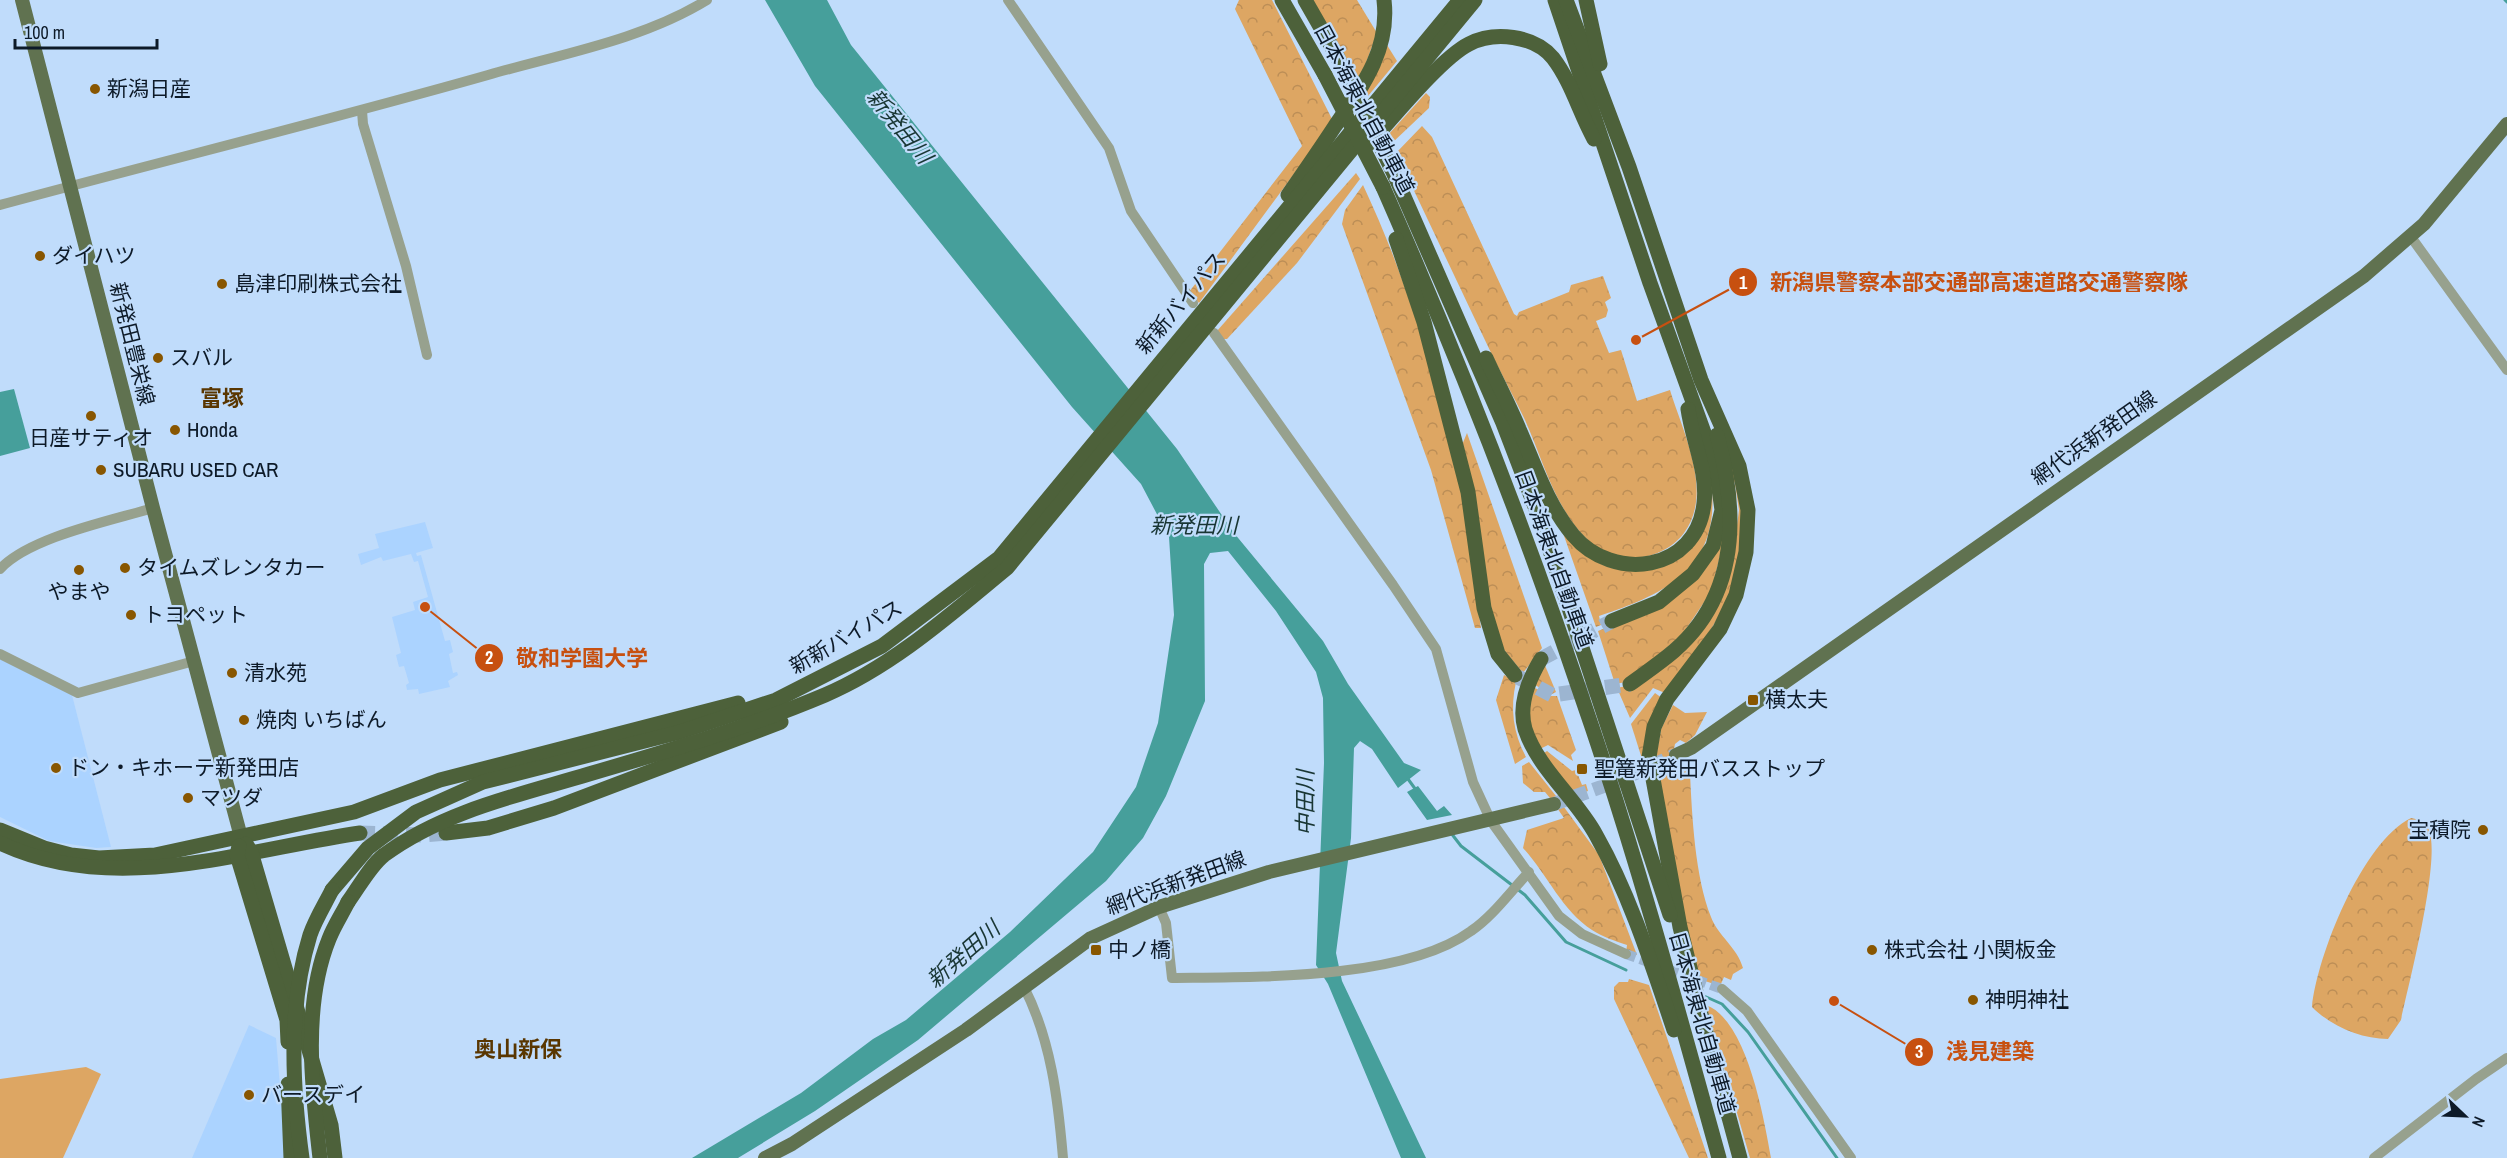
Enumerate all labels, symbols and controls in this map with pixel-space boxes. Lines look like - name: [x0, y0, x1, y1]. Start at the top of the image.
- scale bar: [15, 12, 158, 50]
- street label: 日本海東北自動車道: [1307, 19, 1422, 199]
- text: 100 m: [24, 20, 65, 45]
- place label: 新潟日産: [107, 74, 191, 103]
- marker: 新潟日産: [88, 82, 102, 96]
- water label: 新発田川: [861, 82, 941, 171]
- place label: ダイハツ: [52, 241, 136, 270]
- street label: 新新バイパス: [1129, 245, 1232, 360]
- marker: ダイハツ: [33, 249, 47, 263]
- callout: 新潟県警察本部交通部高速道路交通警察隊: [1728, 262, 2200, 302]
- text: 新潟県警察本部交通部高速道路交通警察隊: [1770, 267, 2188, 297]
- place label: 島津印刷株式会社: [234, 269, 402, 298]
- text: 1: [1739, 270, 1748, 295]
- marker: 島津印刷株式会社: [215, 277, 229, 291]
- street label: 新発田豊栄線: [103, 279, 162, 409]
- place label: スバル: [170, 343, 233, 372]
- marker: スバル: [151, 351, 165, 365]
- district label: 富塚: [200, 383, 244, 413]
- street label: 網代浜新発田線: [2025, 384, 2162, 492]
- marker: 日産サティオ: [84, 409, 98, 423]
- place label: Honda: [187, 415, 238, 444]
- place label: 日産サティオ: [29, 423, 153, 452]
- marker: Honda: [168, 423, 182, 437]
- place label: SUBARU USED CAR: [113, 455, 279, 484]
- marker: SUBARU USED CAR: [94, 463, 108, 477]
- street label: 日本海東北自動車道: [1509, 465, 1600, 653]
- water label: 新発田川: [1150, 510, 1240, 540]
- place label: タイムズレンタカー: [137, 553, 326, 582]
- marker: タイムズレンタカー: [118, 561, 132, 575]
- marker: やまや: [72, 563, 86, 577]
- place label: やまや: [48, 577, 111, 606]
- street label: 新新バイパス: [784, 593, 907, 681]
- place label: トヨペット: [143, 600, 248, 629]
- marker: トヨペット: [124, 608, 138, 622]
- callout: 敬和学園大学: [474, 638, 660, 678]
- text: 敬和学園大学: [516, 643, 648, 673]
- text: 2: [485, 645, 493, 670]
- place label: 清水苑: [244, 658, 307, 687]
- marker: 清水苑: [225, 666, 239, 680]
- place label: 横太夫: [1765, 685, 1828, 714]
- marker: 横太夫: [1746, 693, 1760, 707]
- place label: 焼肉 いちばん: [256, 705, 387, 734]
- marker: 焼肉 いちばん: [237, 713, 251, 727]
- place label: ドン・キホーテ新発田店: [68, 753, 299, 782]
- place label: 聖篭新発田バスストップ: [1594, 754, 1825, 783]
- marker: ドン・キホーテ新発田店: [49, 761, 63, 775]
- marker: 聖篭新発田バスストップ: [1575, 762, 1589, 776]
- water label: 中田川: [1290, 768, 1320, 836]
- place label: マツダ: [200, 783, 263, 812]
- marker: マツダ: [181, 791, 195, 805]
- place label: 宝積院: [2408, 815, 2471, 844]
- marker: 宝積院: [2476, 823, 2490, 837]
- street label: 網代浜新発田線: [1102, 844, 1250, 921]
- water label: 新発田川: [920, 913, 1008, 994]
- street label: 日本海東北自動車道: [1662, 928, 1742, 1118]
- place label: 中ノ橋: [1108, 935, 1171, 964]
- place label: 株式会社 小関板金: [1884, 935, 2057, 964]
- marker: 中ノ橋: [1089, 943, 1103, 957]
- marker: 株式会社 小関板金: [1865, 943, 1879, 957]
- place label: 神明神社: [1985, 985, 2069, 1014]
- marker: 神明神社: [1966, 993, 1980, 1007]
- callout: 浅見建築: [1904, 1032, 2046, 1072]
- district label: 奥山新保: [474, 1034, 562, 1064]
- text: 浅見建築: [1946, 1036, 2034, 1066]
- text: 3: [1915, 1039, 1923, 1064]
- place label: バースデイ: [261, 1080, 365, 1109]
- north arrow: [2435, 1086, 2495, 1146]
- marker: バースデイ: [242, 1088, 256, 1102]
- text: N: [2467, 1113, 2491, 1131]

